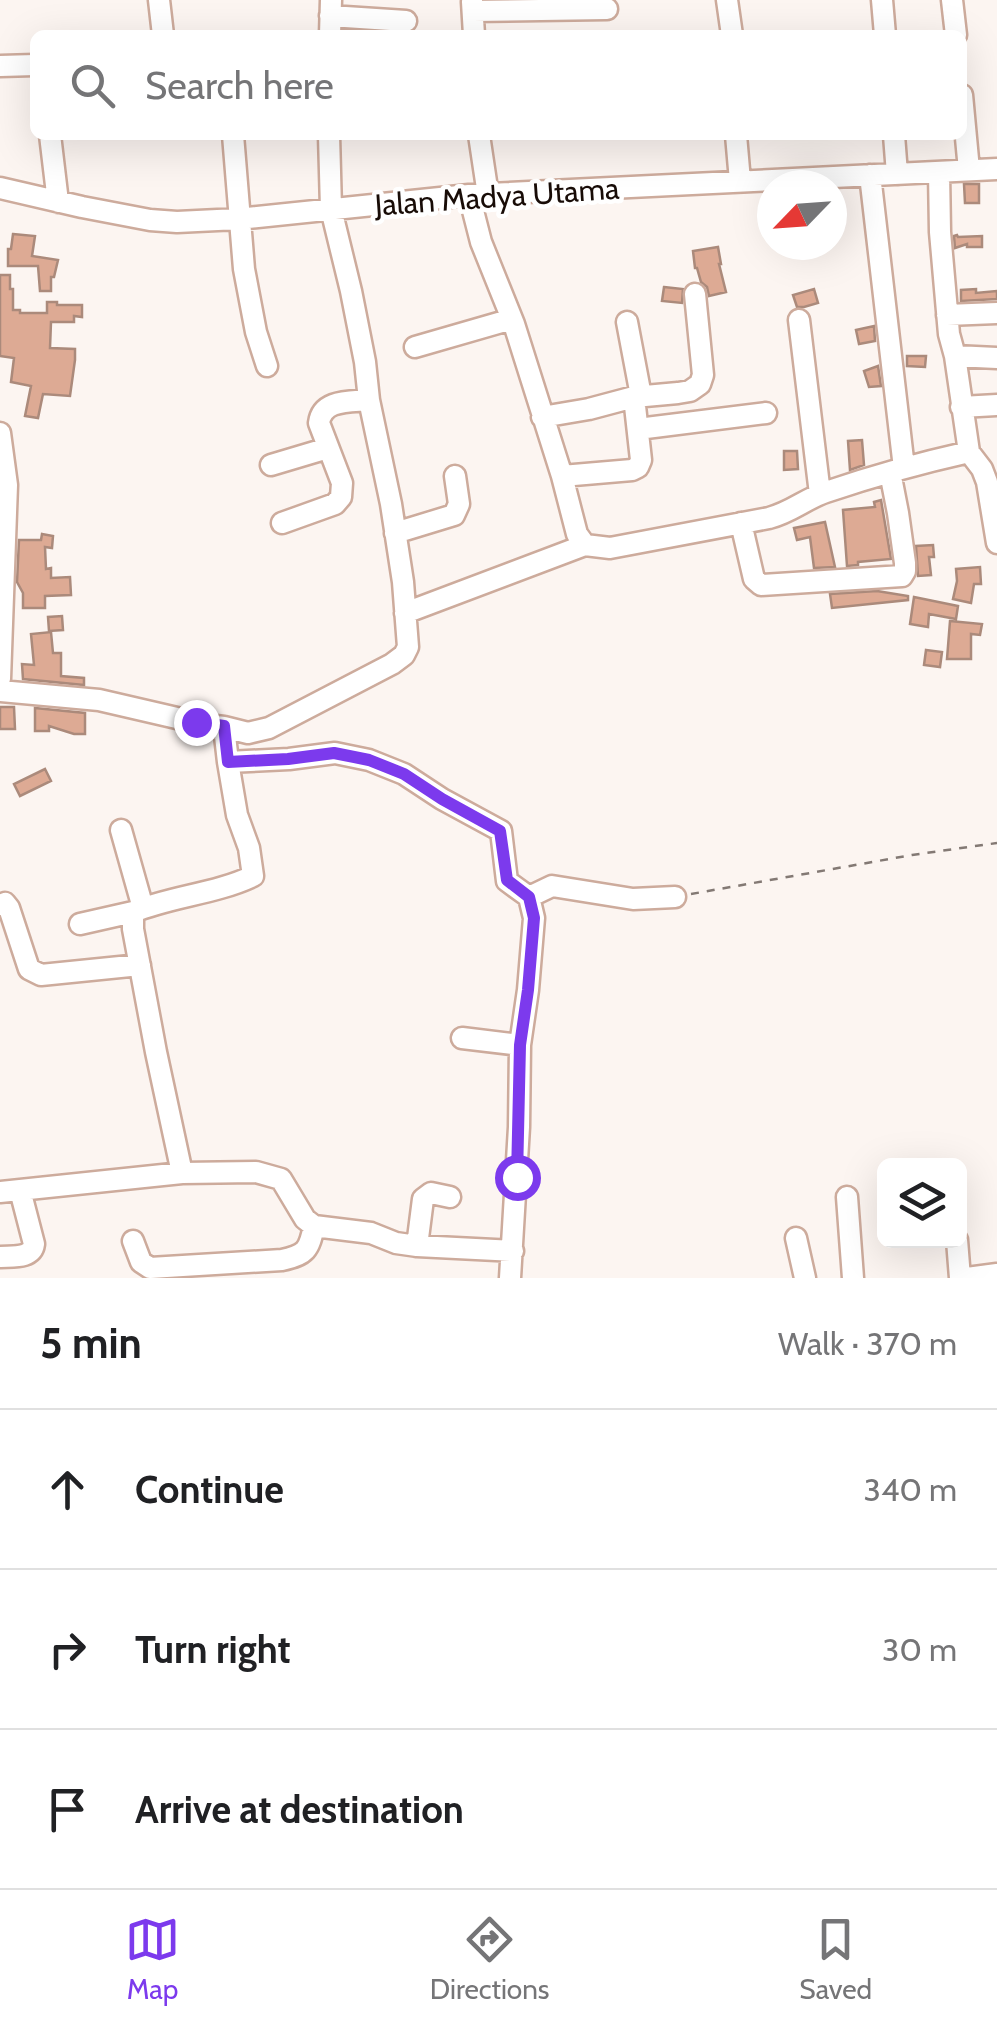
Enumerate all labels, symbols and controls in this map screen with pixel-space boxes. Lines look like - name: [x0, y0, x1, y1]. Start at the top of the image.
- search box: [30, 30, 967, 140]
- icon: search: [65, 58, 120, 113]
- text: Search here: [145, 62, 334, 109]
- street label: Jalan Madya Utama: [373, 169, 621, 224]
- north arrow: [757, 170, 847, 260]
- route end: [174, 700, 220, 746]
- route start: [495, 1155, 541, 1201]
- map controls: [877, 1158, 967, 1248]
- button: layers: [877, 1158, 967, 1248]
- text: 5 min: [40, 1317, 142, 1369]
- text: Walk · 370 m: [778, 1324, 957, 1363]
- icon: ahead: [40, 1462, 95, 1517]
- text: Continue: [135, 1466, 284, 1513]
- text: 340 m: [864, 1470, 957, 1509]
- icon: right: [40, 1622, 95, 1677]
- text: Turn right: [135, 1626, 291, 1673]
- text: 30 m: [882, 1630, 957, 1669]
- icon: arrive: [40, 1782, 95, 1837]
- text: Arrive at destination: [135, 1786, 464, 1833]
- tab: Map: [125, 1912, 180, 2006]
- tab: Directions: [430, 1912, 549, 2006]
- tab: Saved: [799, 1912, 872, 2006]

